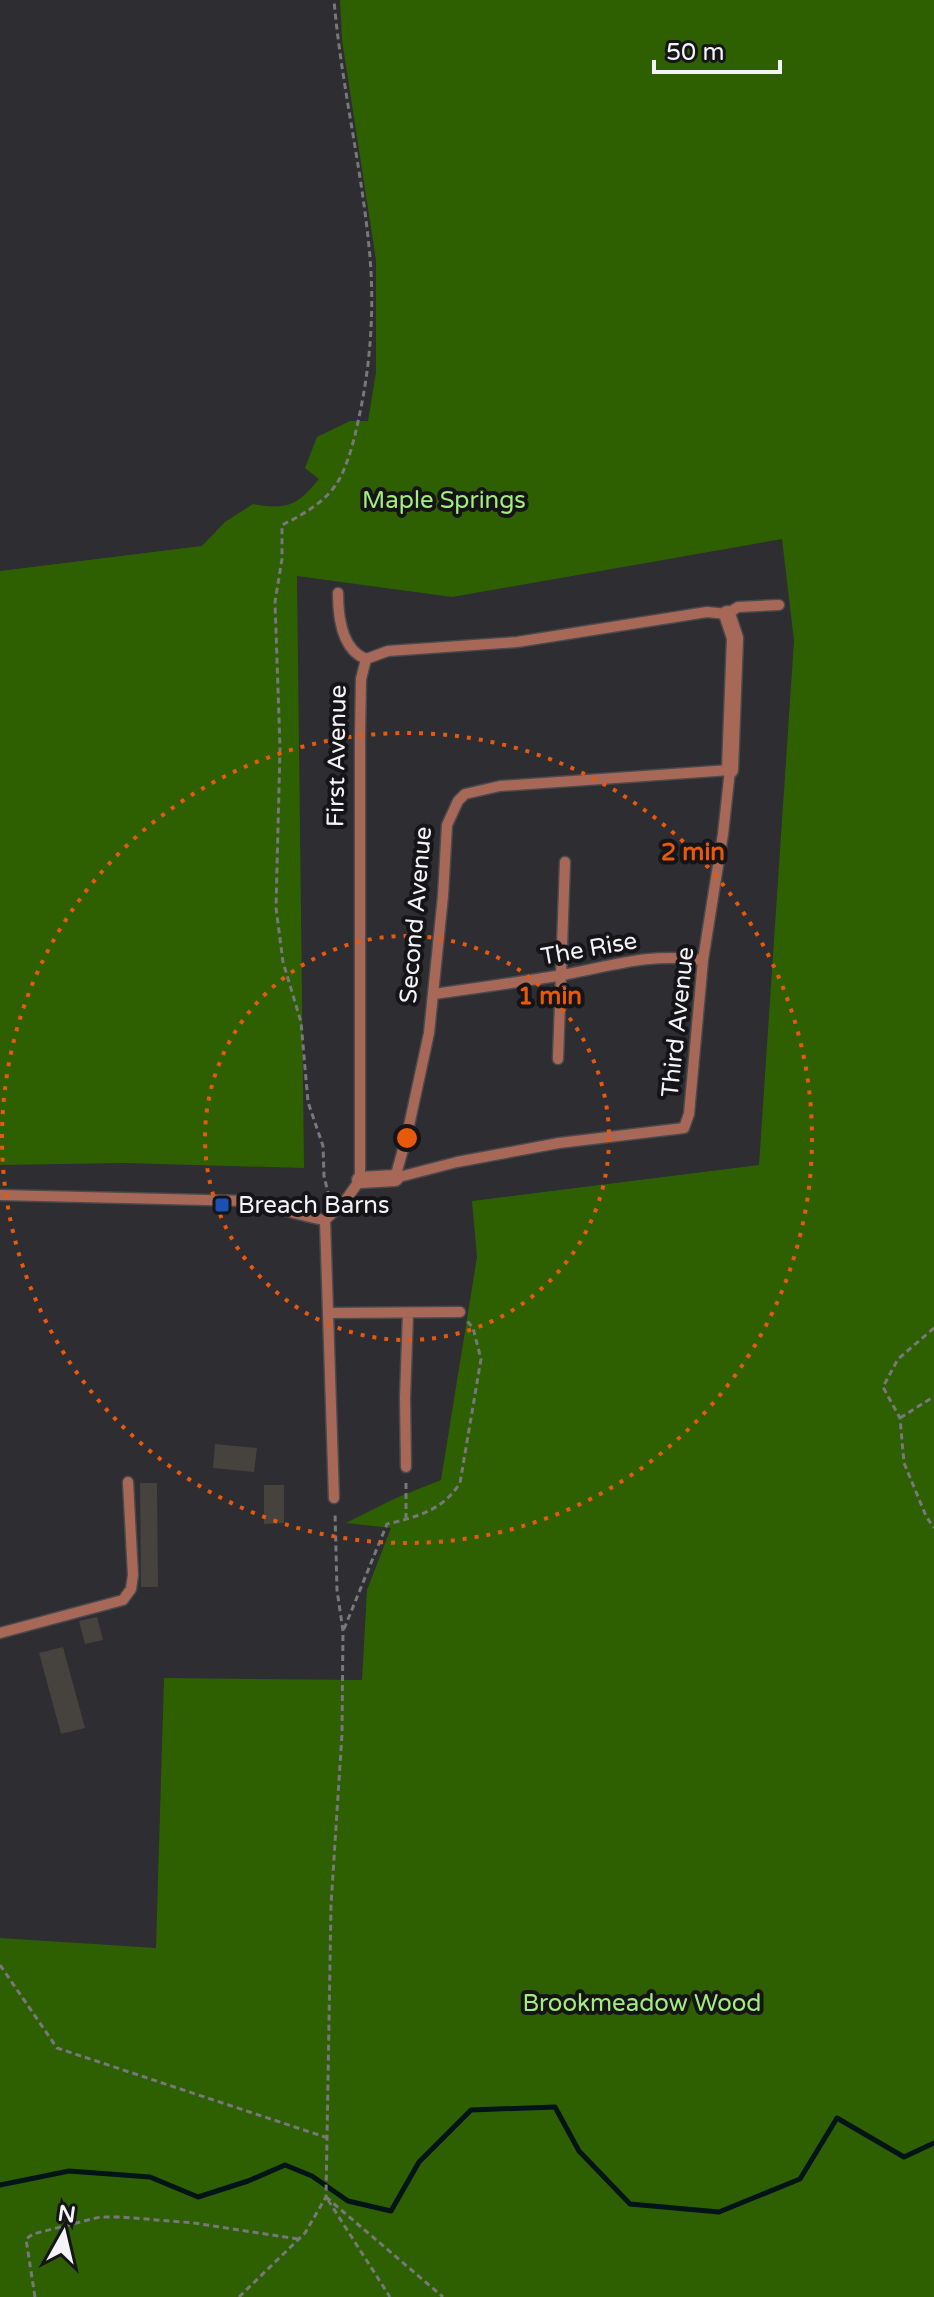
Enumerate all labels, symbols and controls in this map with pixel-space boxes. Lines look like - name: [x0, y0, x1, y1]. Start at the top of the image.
- scale bar: [654, 24, 780, 74]
- text: 50 m: [666, 38, 724, 67]
- park label: Maple Springs: [362, 486, 526, 515]
- street label: First Avenue: [321, 685, 353, 827]
- street label: Second Avenue: [394, 825, 438, 1005]
- text: 2 min: [661, 838, 725, 867]
- street label: The Rise: [539, 926, 639, 972]
- street label: Third Avenue: [656, 945, 700, 1099]
- text: 1 min: [518, 982, 582, 1011]
- centre of rings: [393, 1124, 421, 1152]
- place label: Breach Barns: [238, 1191, 389, 1220]
- marker: Breach Barns: [213, 1196, 231, 1214]
- park label: Brookmeadow Wood: [523, 1989, 762, 2018]
- north arrow: [24, 2193, 104, 2273]
- text: N: [56, 2200, 77, 2228]

